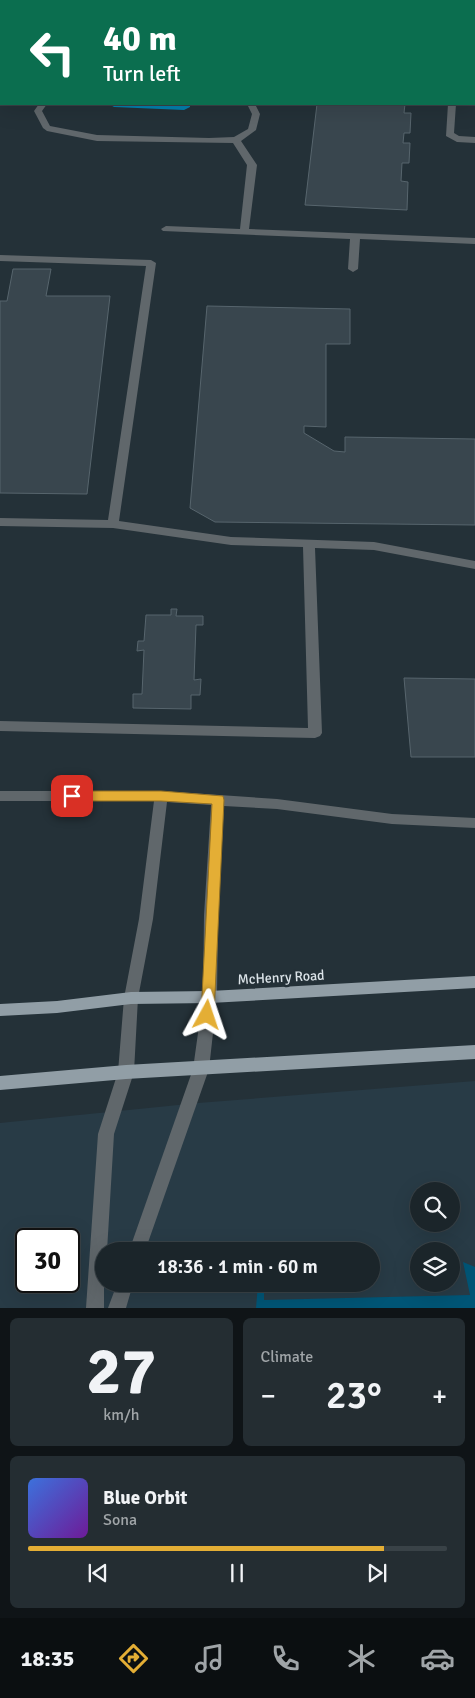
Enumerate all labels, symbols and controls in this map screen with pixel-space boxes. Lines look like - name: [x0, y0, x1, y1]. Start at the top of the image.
- text: 40 m: [103, 17, 177, 60]
- icon: left: [20, 20, 85, 85]
- text: Turn left: [103, 60, 181, 87]
- pin: [51, 775, 93, 817]
- icon: arrive: [58, 782, 86, 810]
- street label: McHenry Road: [237, 967, 325, 988]
- position arrow: [180, 988, 232, 1040]
- map controls: [410, 1182, 460, 1292]
- button: search: [410, 1182, 460, 1232]
- speed limit sign: 30: [15, 1228, 80, 1293]
- button: layers: [410, 1242, 460, 1292]
- text: 18:36 · 1 min · 60 m: [157, 1255, 318, 1279]
- text: 27: [86, 1332, 156, 1412]
- text: Climate: [261, 1347, 313, 1367]
- text: 23°: [326, 1372, 382, 1419]
- text: −: [261, 1379, 276, 1413]
- text: +: [432, 1379, 447, 1413]
- text: km/h: [103, 1405, 139, 1425]
- text: Blue Orbit: [103, 1486, 187, 1510]
- text: Sona: [103, 1510, 137, 1530]
- icon: previous: [84, 1559, 112, 1587]
- icon: pause: [223, 1559, 251, 1587]
- icon: next: [363, 1559, 391, 1587]
- icon: directions: [116, 1641, 151, 1676]
- icon: music: [192, 1641, 227, 1676]
- icon: phone: [268, 1641, 303, 1676]
- icon: climate: [344, 1641, 379, 1676]
- icon: car: [420, 1641, 455, 1676]
- text: 18:35: [21, 1645, 75, 1672]

